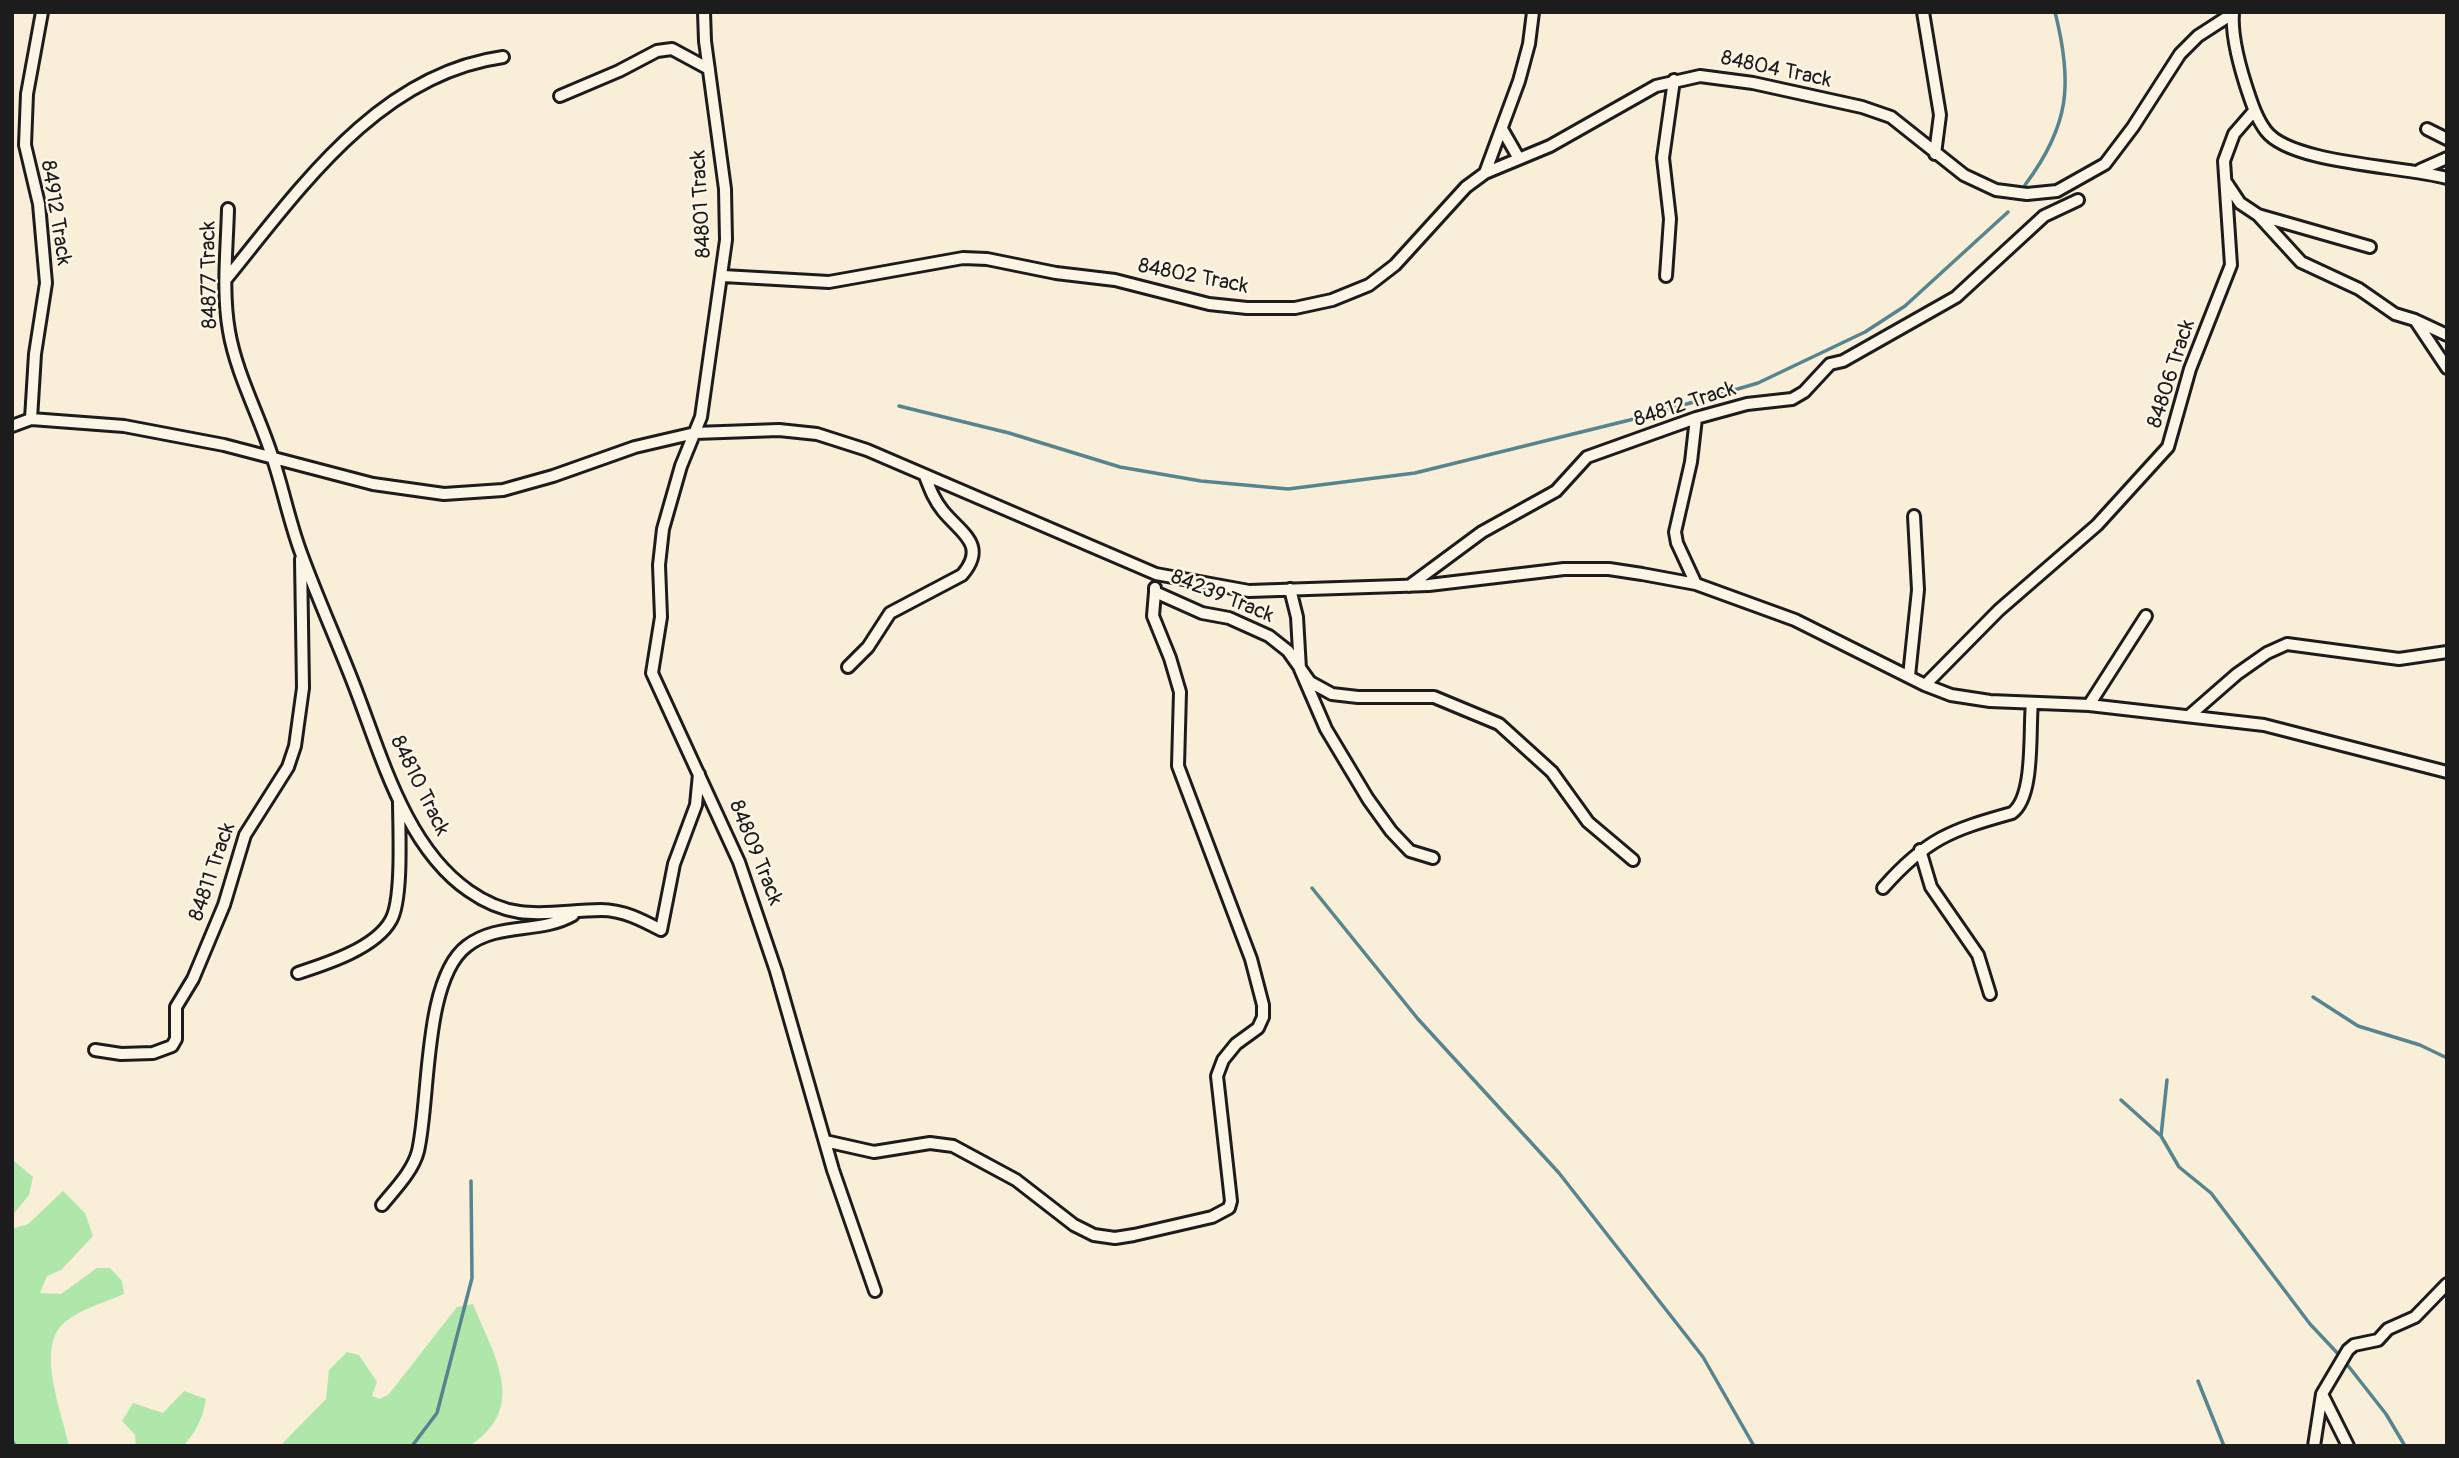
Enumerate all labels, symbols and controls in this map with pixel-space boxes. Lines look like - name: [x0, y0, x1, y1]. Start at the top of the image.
- street label: 84804 Track: [1719, 46, 1833, 94]
- street label: 84801 Track: [687, 149, 717, 259]
- street label: 84912 Track: [34, 159, 76, 267]
- street label: 84877 Track: [196, 221, 224, 329]
- street label: 84802 Track: [1136, 254, 1250, 300]
- street label: 84806 Track: [2143, 317, 2201, 431]
- street label: 84812 Track: [1631, 377, 1739, 433]
- street label: 84239 Track: [1167, 565, 1277, 629]
- street label: 84810 Track: [384, 732, 454, 840]
- street label: 84809 Track: [723, 797, 787, 909]
- street label: 84811 Track: [184, 820, 242, 924]

